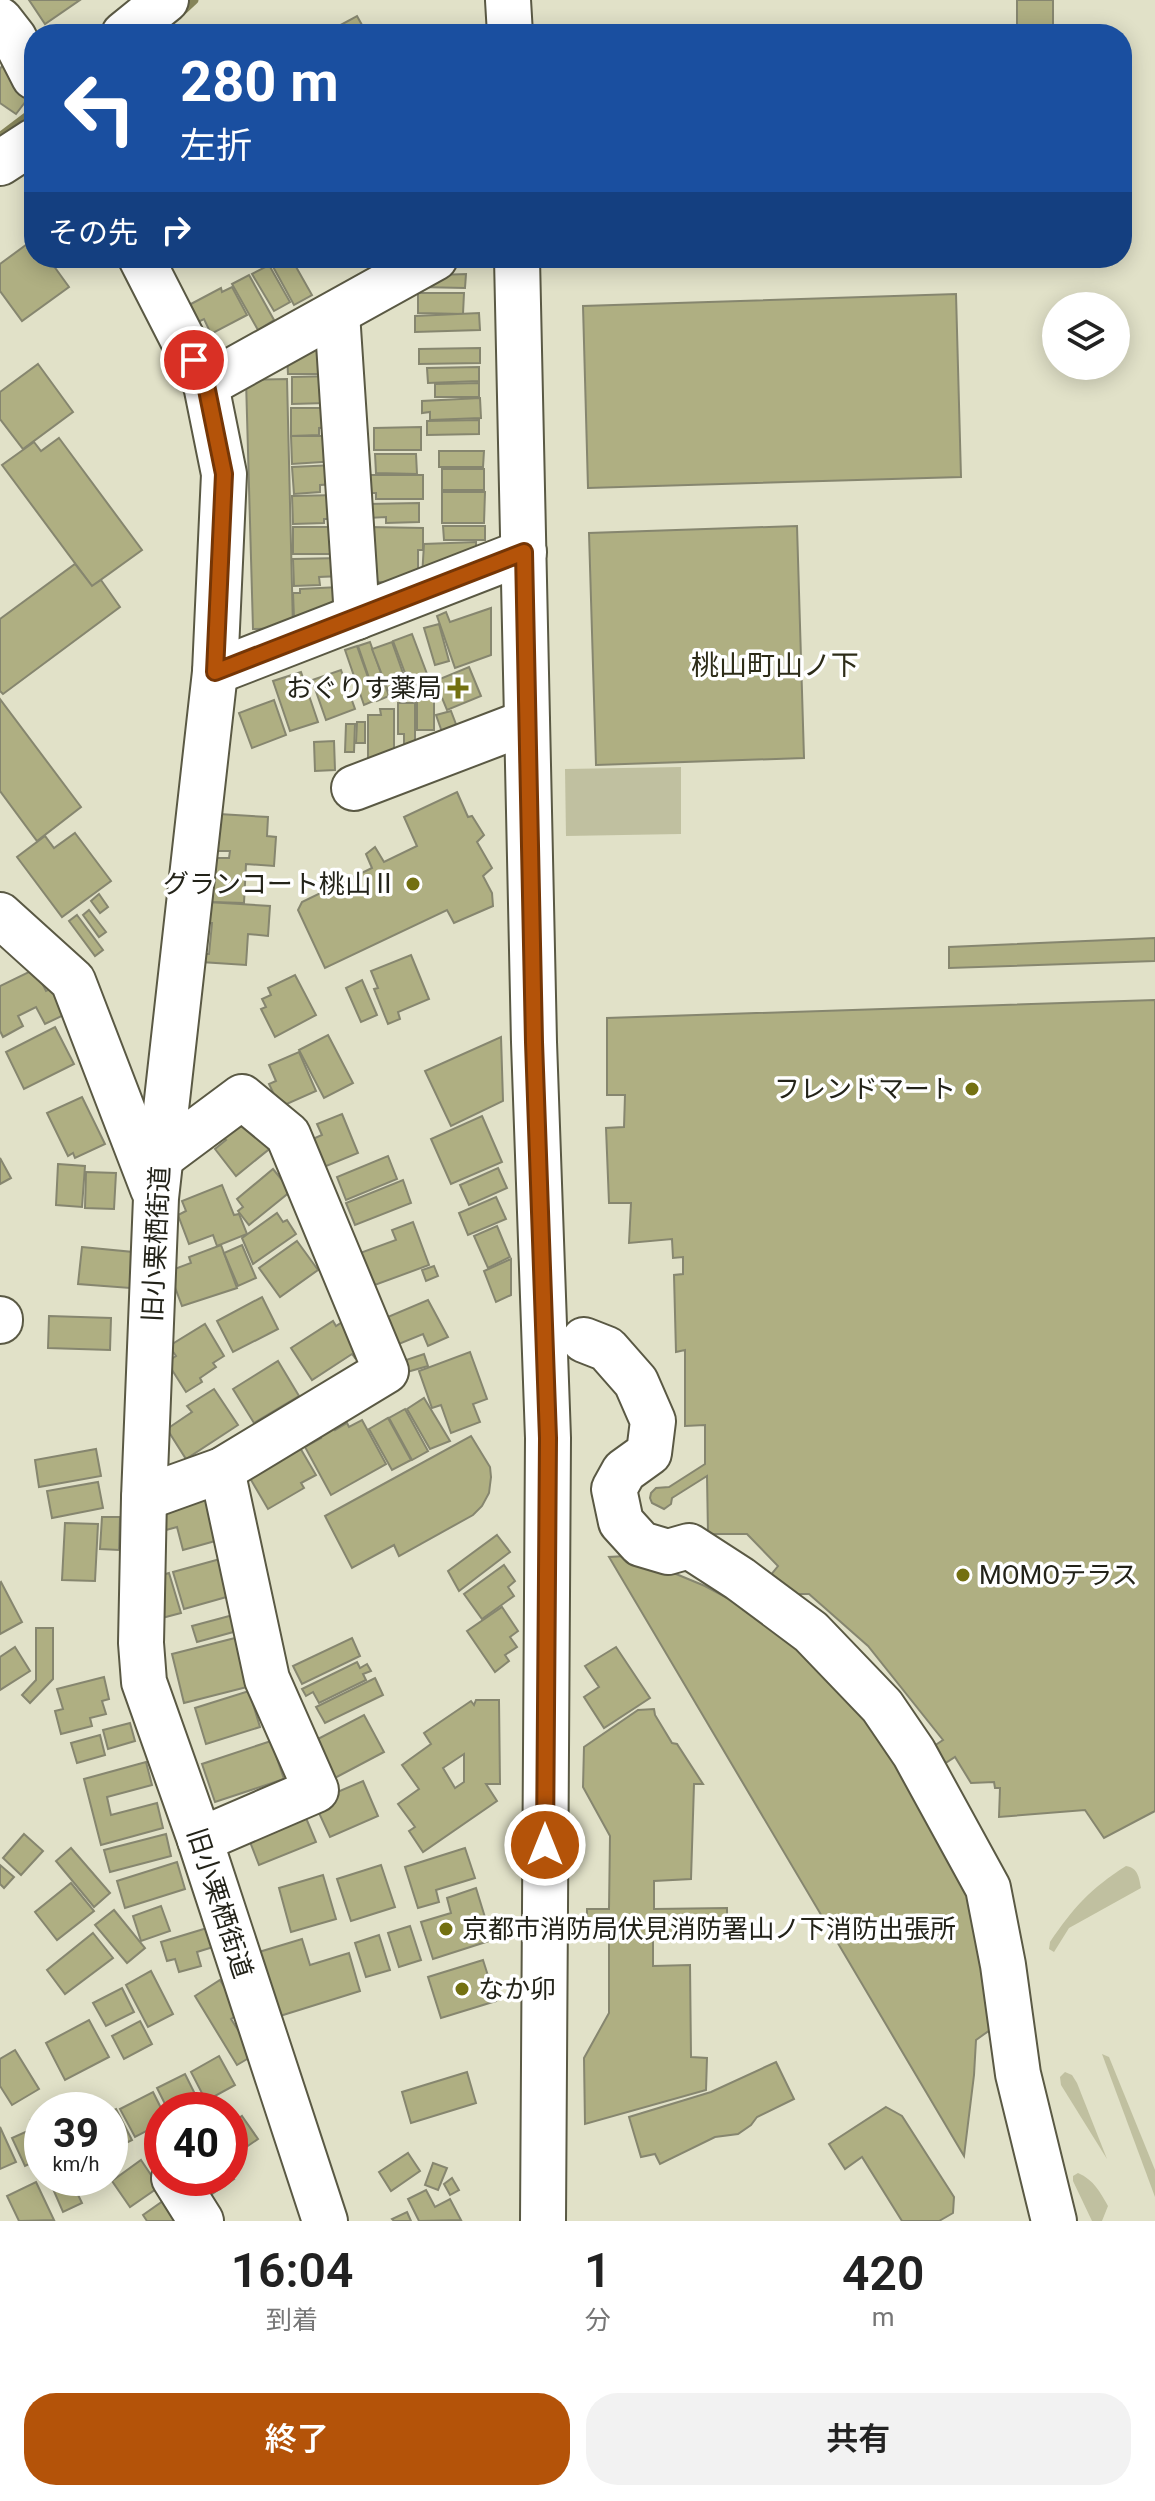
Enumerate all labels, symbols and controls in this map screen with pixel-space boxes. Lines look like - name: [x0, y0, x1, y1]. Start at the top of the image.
- text: 280 m: [180, 49, 339, 115]
- icon: left: [48, 56, 152, 160]
- text: 左折: [180, 125, 252, 167]
- icon: right: [154, 208, 198, 252]
- text: その先: [48, 215, 138, 250]
- map controls: [1042, 292, 1130, 380]
- button: layers: [1042, 292, 1130, 380]
- pin: [160, 326, 228, 394]
- icon: arrive: [172, 338, 216, 382]
- district label: 桃山町山ノ下: [691, 649, 859, 682]
- place label: おぐりす薬局: [286, 673, 442, 703]
- marker: おぐりす薬局: [449, 679, 467, 697]
- place label: グランコート桃山Ⅱ: [163, 869, 397, 899]
- marker: グランコート桃山Ⅱ: [404, 875, 422, 893]
- place label: フレンドマート: [774, 1074, 956, 1104]
- marker: フレンドマート: [963, 1080, 981, 1098]
- street label: 旧小栗栖街道: [137, 1165, 175, 1323]
- place label: MOMOテラス: [979, 1560, 1138, 1590]
- marker: MOMOテラス: [954, 1566, 972, 1584]
- position arrow: [503, 1803, 587, 1887]
- street label: 旧小栗栖街道: [182, 1824, 258, 1982]
- place label: 京都市消防局伏見消防署山ノ下消防出張所: [462, 1914, 956, 1944]
- marker: 京都市消防局伏見消防署山ノ下消防出張所: [437, 1920, 455, 1938]
- place label: なか卯: [478, 1974, 556, 2004]
- marker: なか卯: [453, 1980, 471, 1998]
- speed limit sign: 40: [144, 2092, 248, 2196]
- text: 39: [53, 2110, 99, 2157]
- text: km/h: [53, 2152, 99, 2176]
- text: 16:04: [231, 2242, 353, 2299]
- text: 1: [584, 2242, 611, 2299]
- text: 420: [842, 2245, 924, 2302]
- text: m: [872, 2302, 895, 2332]
- text: 到着: [266, 2305, 318, 2335]
- text: 分: [585, 2305, 611, 2335]
- button: 終了: [24, 2393, 570, 2485]
- button: 共有: [586, 2393, 1131, 2485]

